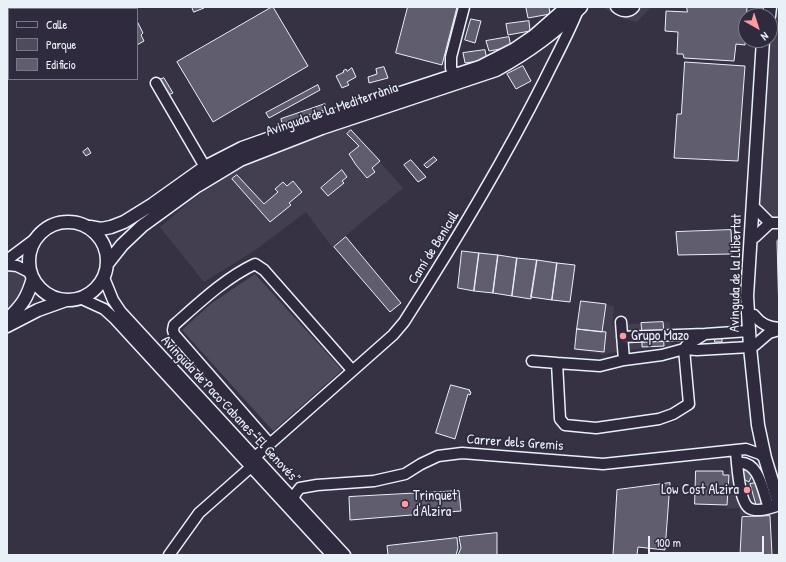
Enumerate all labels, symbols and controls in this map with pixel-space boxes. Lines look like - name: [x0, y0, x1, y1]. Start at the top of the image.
- legend: [8, 8, 138, 80]
- north arrow: [738, 8, 778, 48]
- text: Calle: [46, 16, 67, 33]
- text: N: [758, 29, 772, 44]
- text: Parque: [46, 36, 76, 53]
- text: Edificio: [46, 56, 76, 73]
- street label: Avinguda de la Mediterrània: [264, 79, 400, 141]
- street label: Camí de Benicull: [405, 209, 463, 287]
- street label: Avinguda de la Llibertat: [727, 214, 745, 332]
- place label: Grupo Mazo: [631, 328, 689, 344]
- marker: Grupo Mazo: [618, 331, 628, 341]
- street label: Avinguda de Paco Cabanes "El Genovés": [157, 333, 303, 487]
- street label: Carrer dels Gremis: [466, 431, 564, 455]
- place label: Low Cost Alzira: [661, 482, 739, 498]
- marker: Low Cost Alzira: [742, 485, 752, 495]
- place label: Trinquet d'Alzira: [413, 488, 457, 520]
- marker: Trinquet d'Alzira: [400, 499, 410, 509]
- scale bar: [650, 528, 766, 554]
- text: 100 m: [655, 534, 681, 551]

